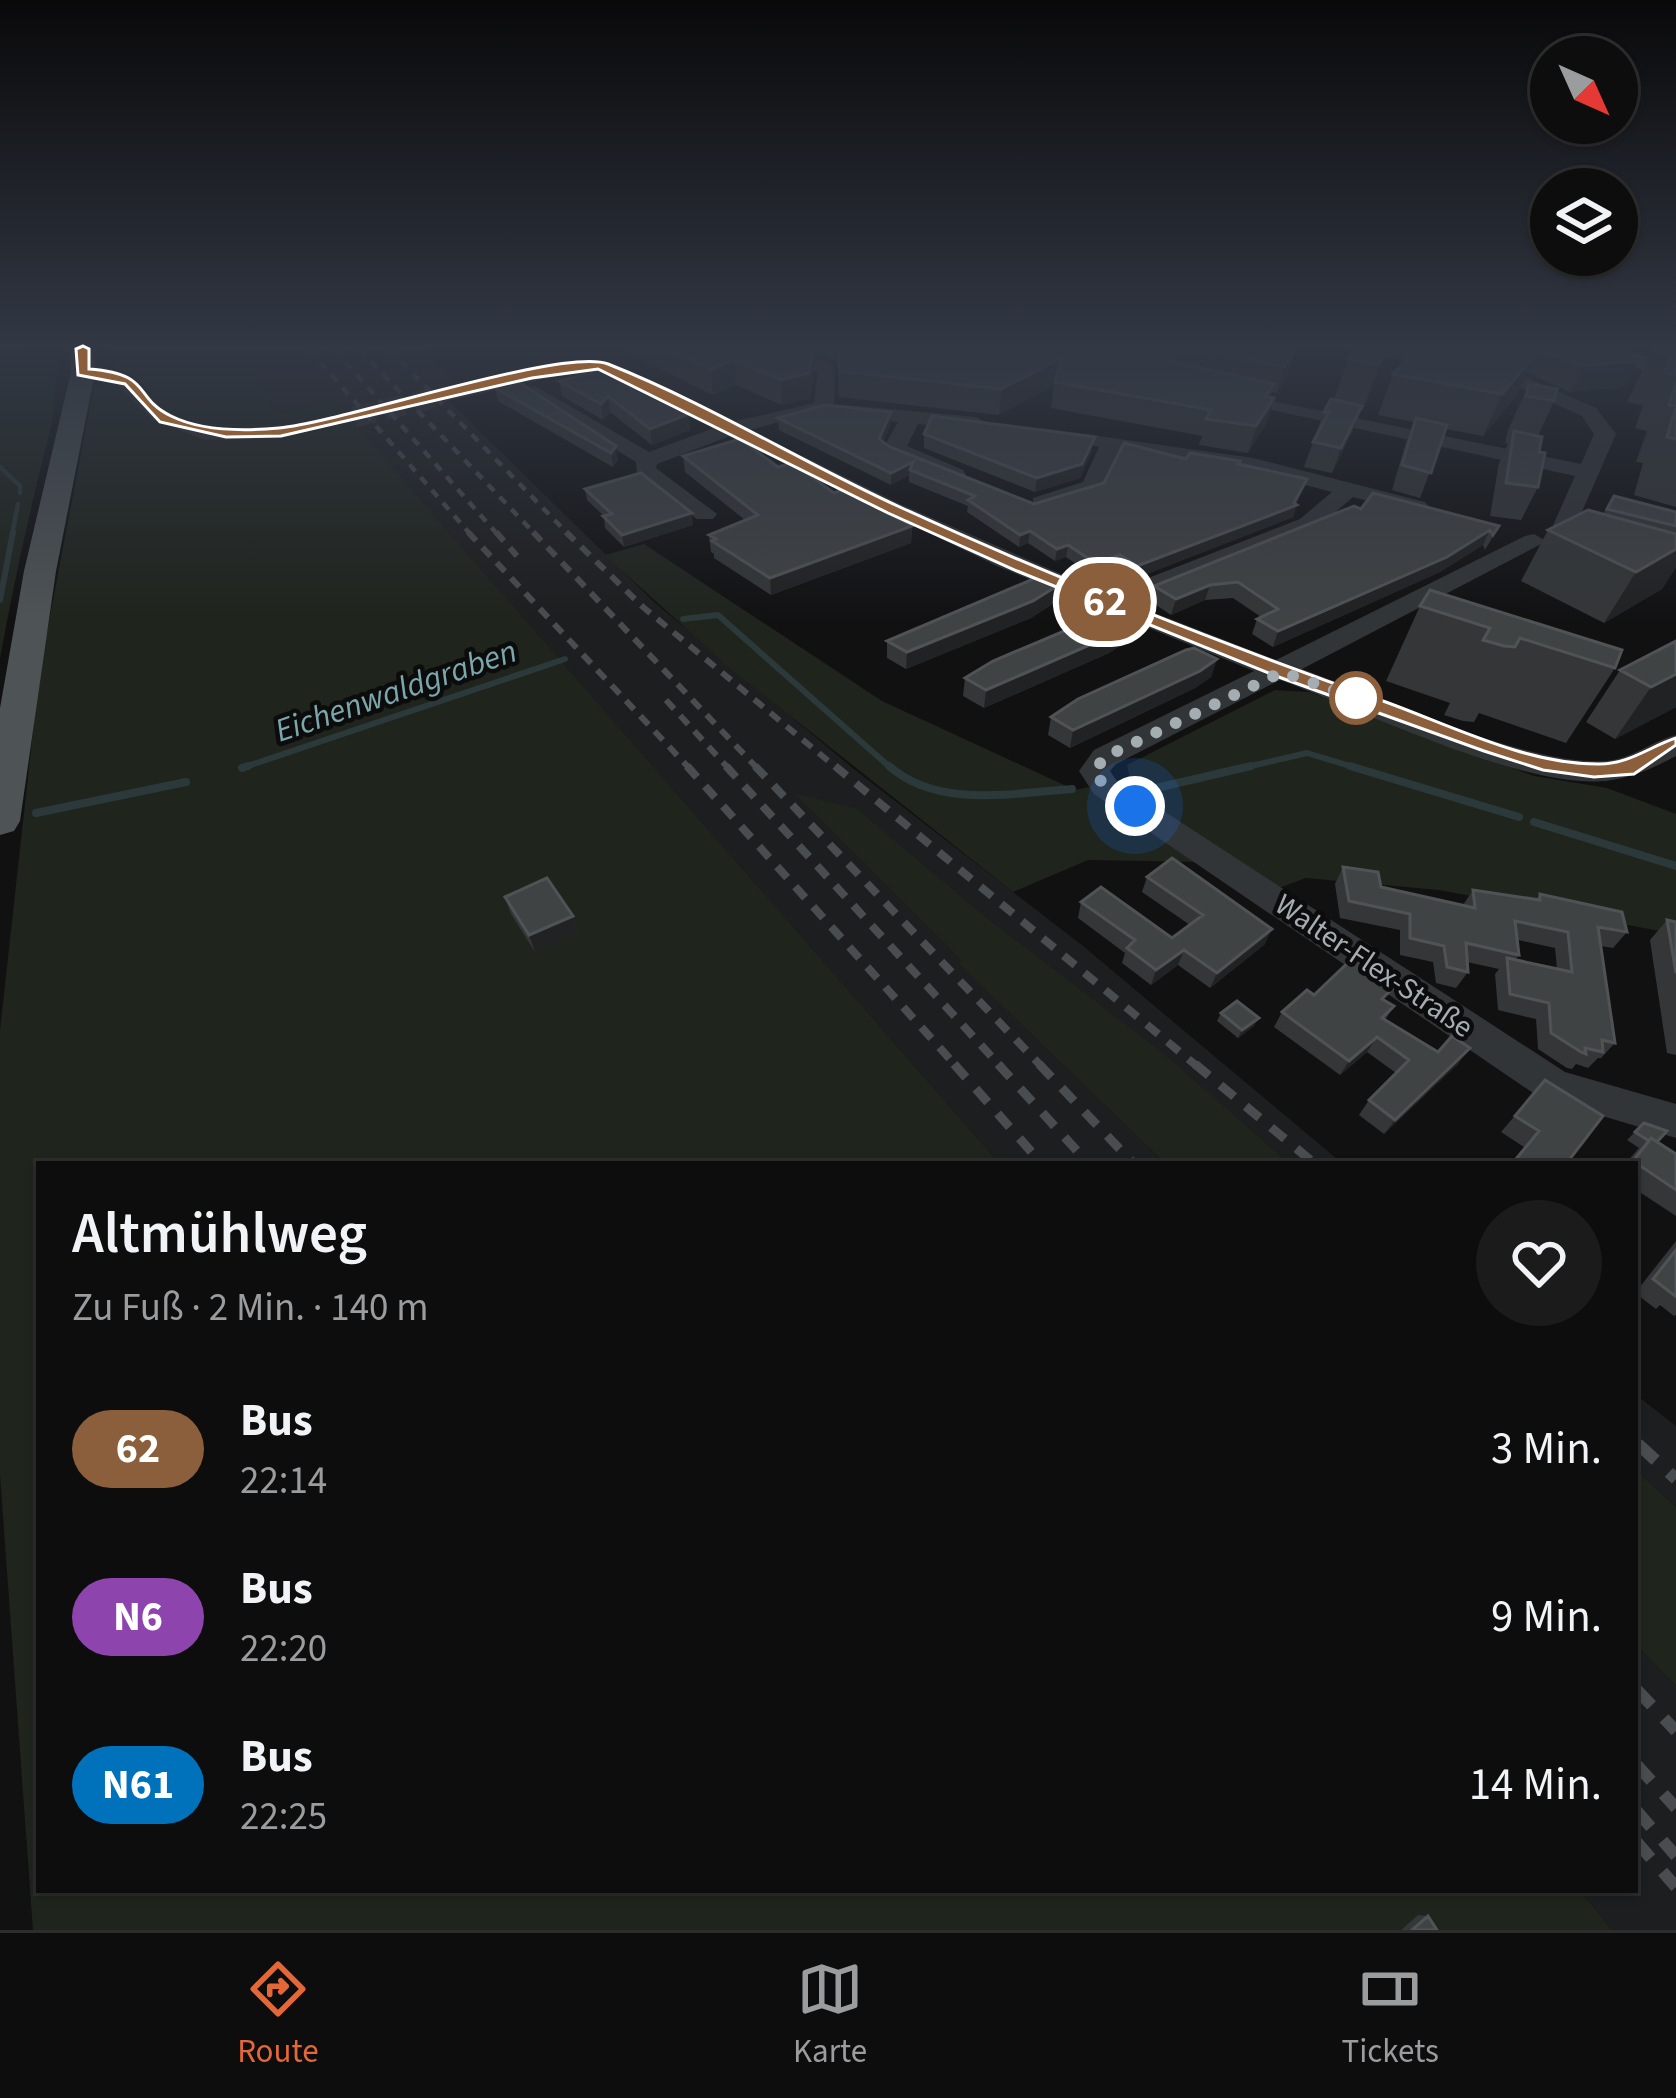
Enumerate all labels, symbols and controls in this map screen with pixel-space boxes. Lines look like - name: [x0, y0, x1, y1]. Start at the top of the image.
- north arrow: [1530, 36, 1638, 144]
- map controls: [1530, 36, 1638, 276]
- button: layers: [1530, 168, 1638, 276]
- line badge: 62: [1051, 563, 1159, 641]
- text: 62: [1083, 572, 1127, 632]
- water label: Eichenwaldgraben: [269, 628, 523, 754]
- unlabelled marker: [1331, 673, 1381, 723]
- your location: [1105, 776, 1165, 836]
- street label: Walter-Flex-Straße: [1266, 884, 1482, 1048]
- text: Altmühlweg: [72, 1194, 367, 1275]
- button: heart: [1476, 1200, 1602, 1326]
- text: Zu Fuß · 2 Min. · 140 m: [72, 1280, 429, 1336]
- text: Bus: [240, 1389, 313, 1453]
- text: 3 Min.: [1491, 1417, 1602, 1481]
- text: 62: [116, 1419, 160, 1479]
- text: 22:14: [240, 1453, 327, 1509]
- text: Bus: [240, 1557, 313, 1621]
- text: 9 Min.: [1491, 1585, 1602, 1649]
- text: N6: [113, 1587, 163, 1647]
- text: 22:20: [240, 1621, 327, 1677]
- text: Bus: [240, 1725, 313, 1789]
- text: 14 Min.: [1469, 1753, 1602, 1817]
- text: N61: [102, 1755, 174, 1815]
- text: 22:25: [240, 1789, 327, 1845]
- tab: Route: [237, 1956, 319, 2075]
- tab: Karte: [793, 1956, 867, 2075]
- tab: Tickets: [1342, 1956, 1439, 2075]

